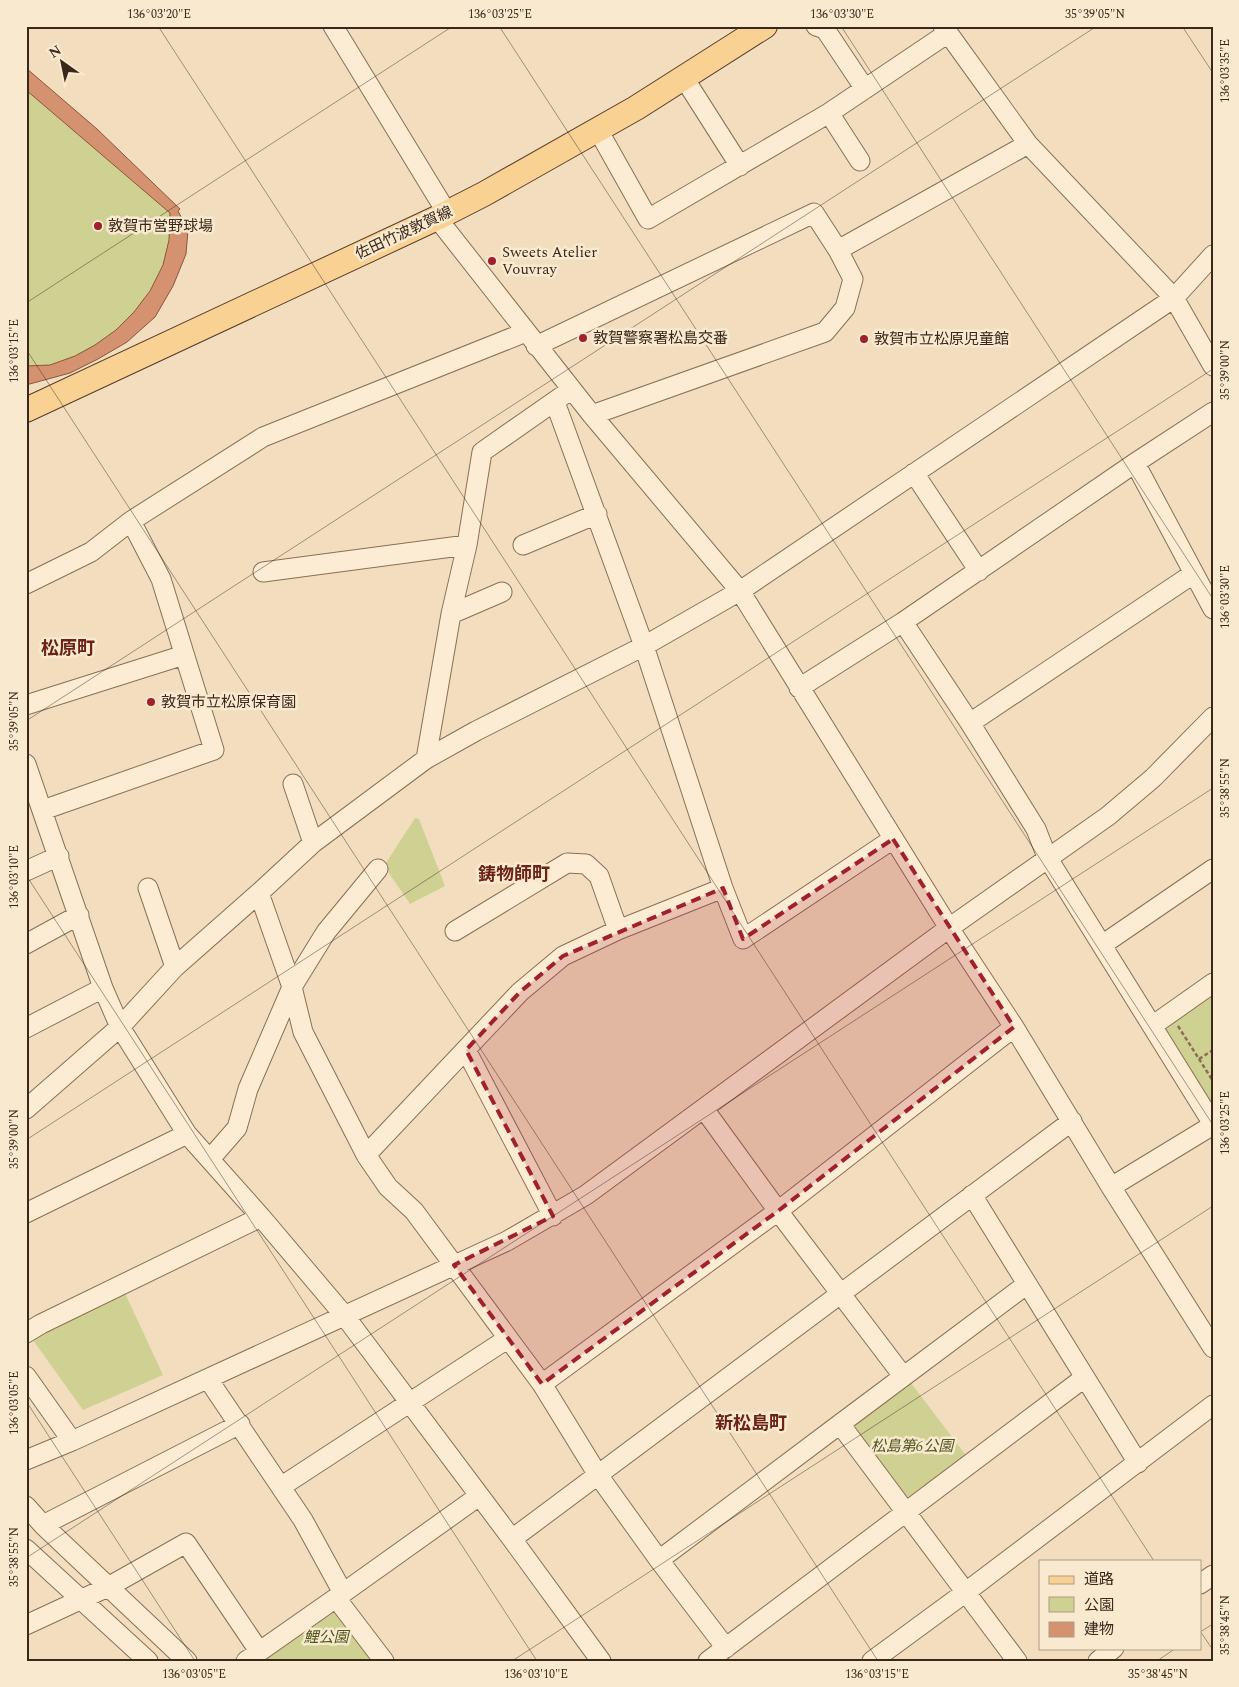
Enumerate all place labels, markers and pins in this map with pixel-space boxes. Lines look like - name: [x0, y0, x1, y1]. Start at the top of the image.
- place label: 敦賀市営野球場: [108, 215, 213, 238]
- marker: 敦賀市営野球場: [92, 220, 104, 232]
- place label: Sweets Atelier Vouvray: [502, 241, 597, 281]
- marker: Sweets Atelier Vouvray: [486, 255, 498, 267]
- place label: 敦賀警察署松島交番: [593, 327, 728, 350]
- place label: 敦賀市立松原児童館: [874, 328, 1009, 351]
- marker: 敦賀警察署松島交番: [577, 332, 589, 344]
- marker: 敦賀市立松原児童館: [858, 333, 870, 345]
- place label: 敦賀市立松原保育園: [161, 691, 296, 714]
- marker: 敦賀市立松原保育園: [145, 696, 157, 708]

